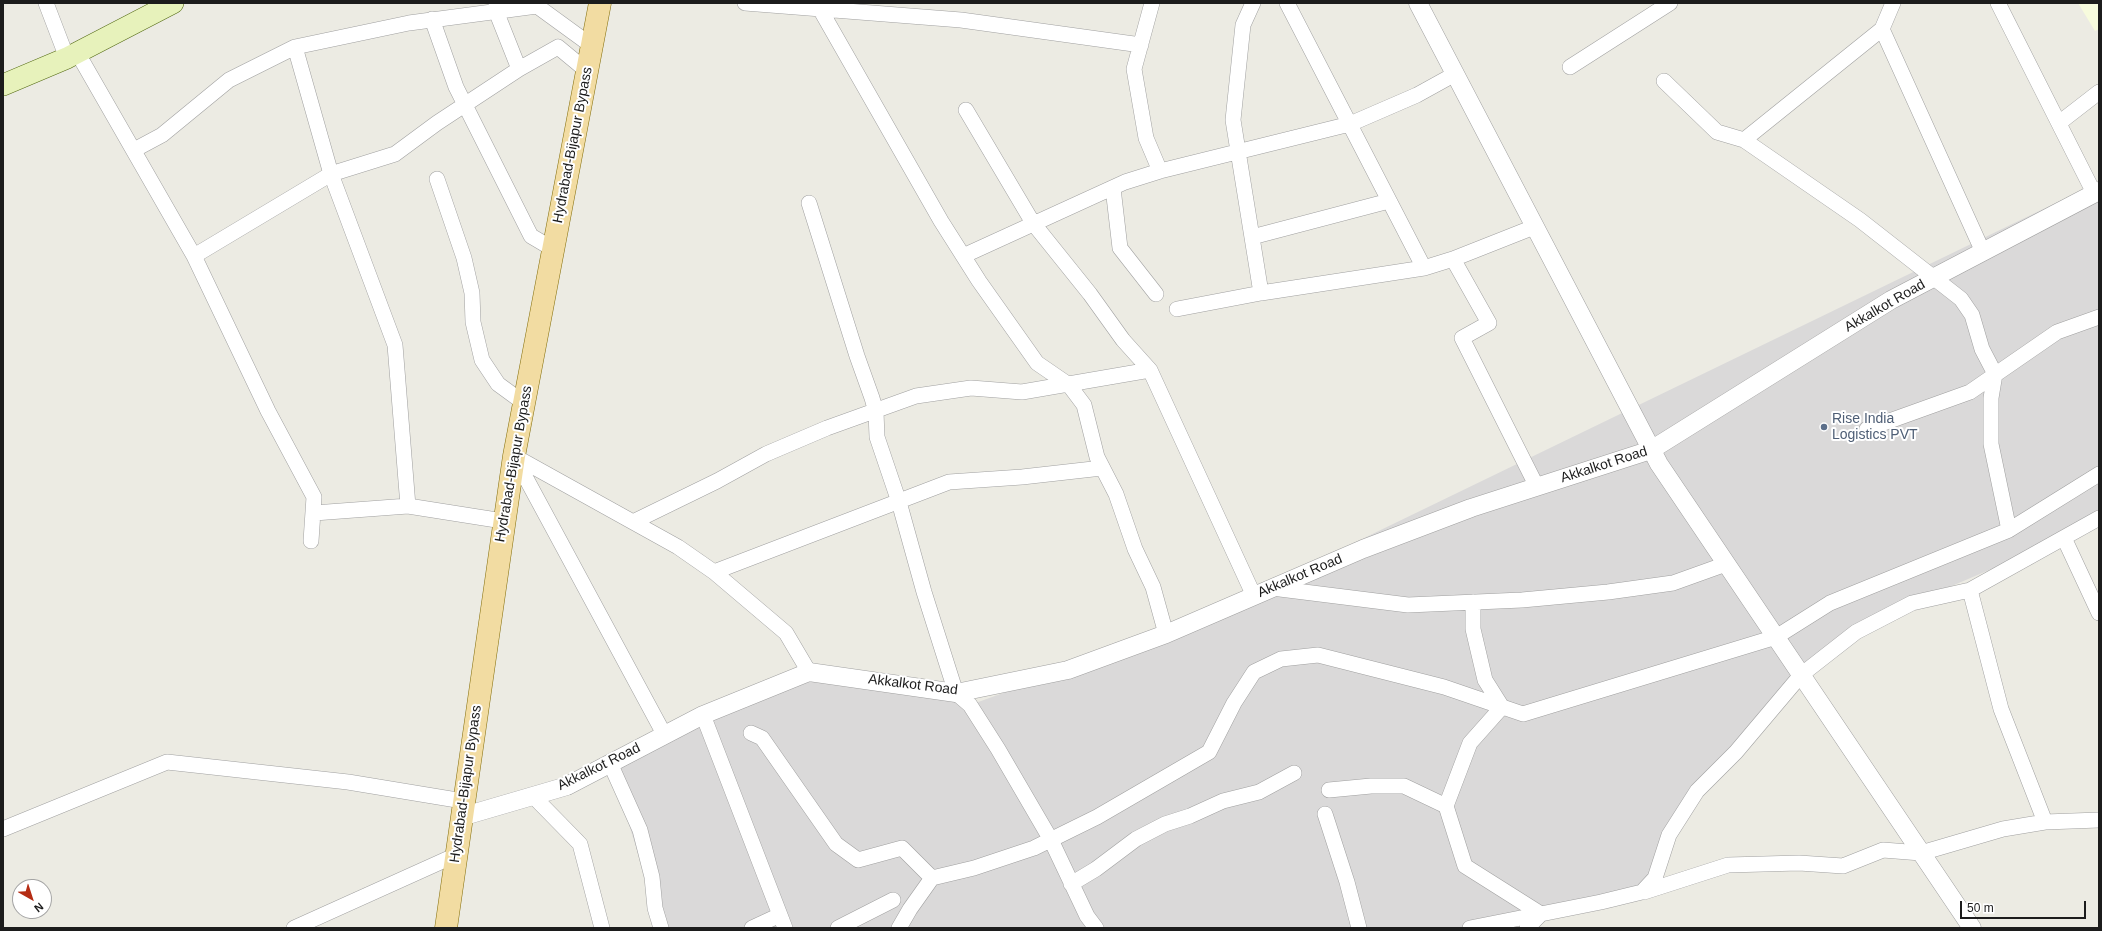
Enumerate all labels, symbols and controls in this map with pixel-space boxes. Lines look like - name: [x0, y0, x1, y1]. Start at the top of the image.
- street label: Hydrabad-Bijapur Bypass: [550, 65, 596, 225]
- street label: Akkalkot Road: [1842, 276, 1928, 336]
- street label: Hydrabad-Bijapur Bypass: [492, 384, 536, 544]
- place label: Rise India Logistics PVT: [1832, 411, 1918, 444]
- marker: Rise India Logistics PVT: [1819, 422, 1829, 432]
- street label: Akkalkot Road: [1558, 443, 1650, 487]
- street label: Akkalkot Road: [1255, 551, 1345, 601]
- street label: Akkalkot Road: [867, 671, 959, 699]
- street label: Hydrabad-Bijapur Bypass: [447, 704, 485, 864]
- street label: Akkalkot Road: [555, 740, 643, 794]
- north arrow: [12, 879, 52, 919]
- scale bar: [1962, 893, 2088, 919]
- text: N: [32, 900, 46, 915]
- text: 50 m: [1967, 901, 1994, 915]

